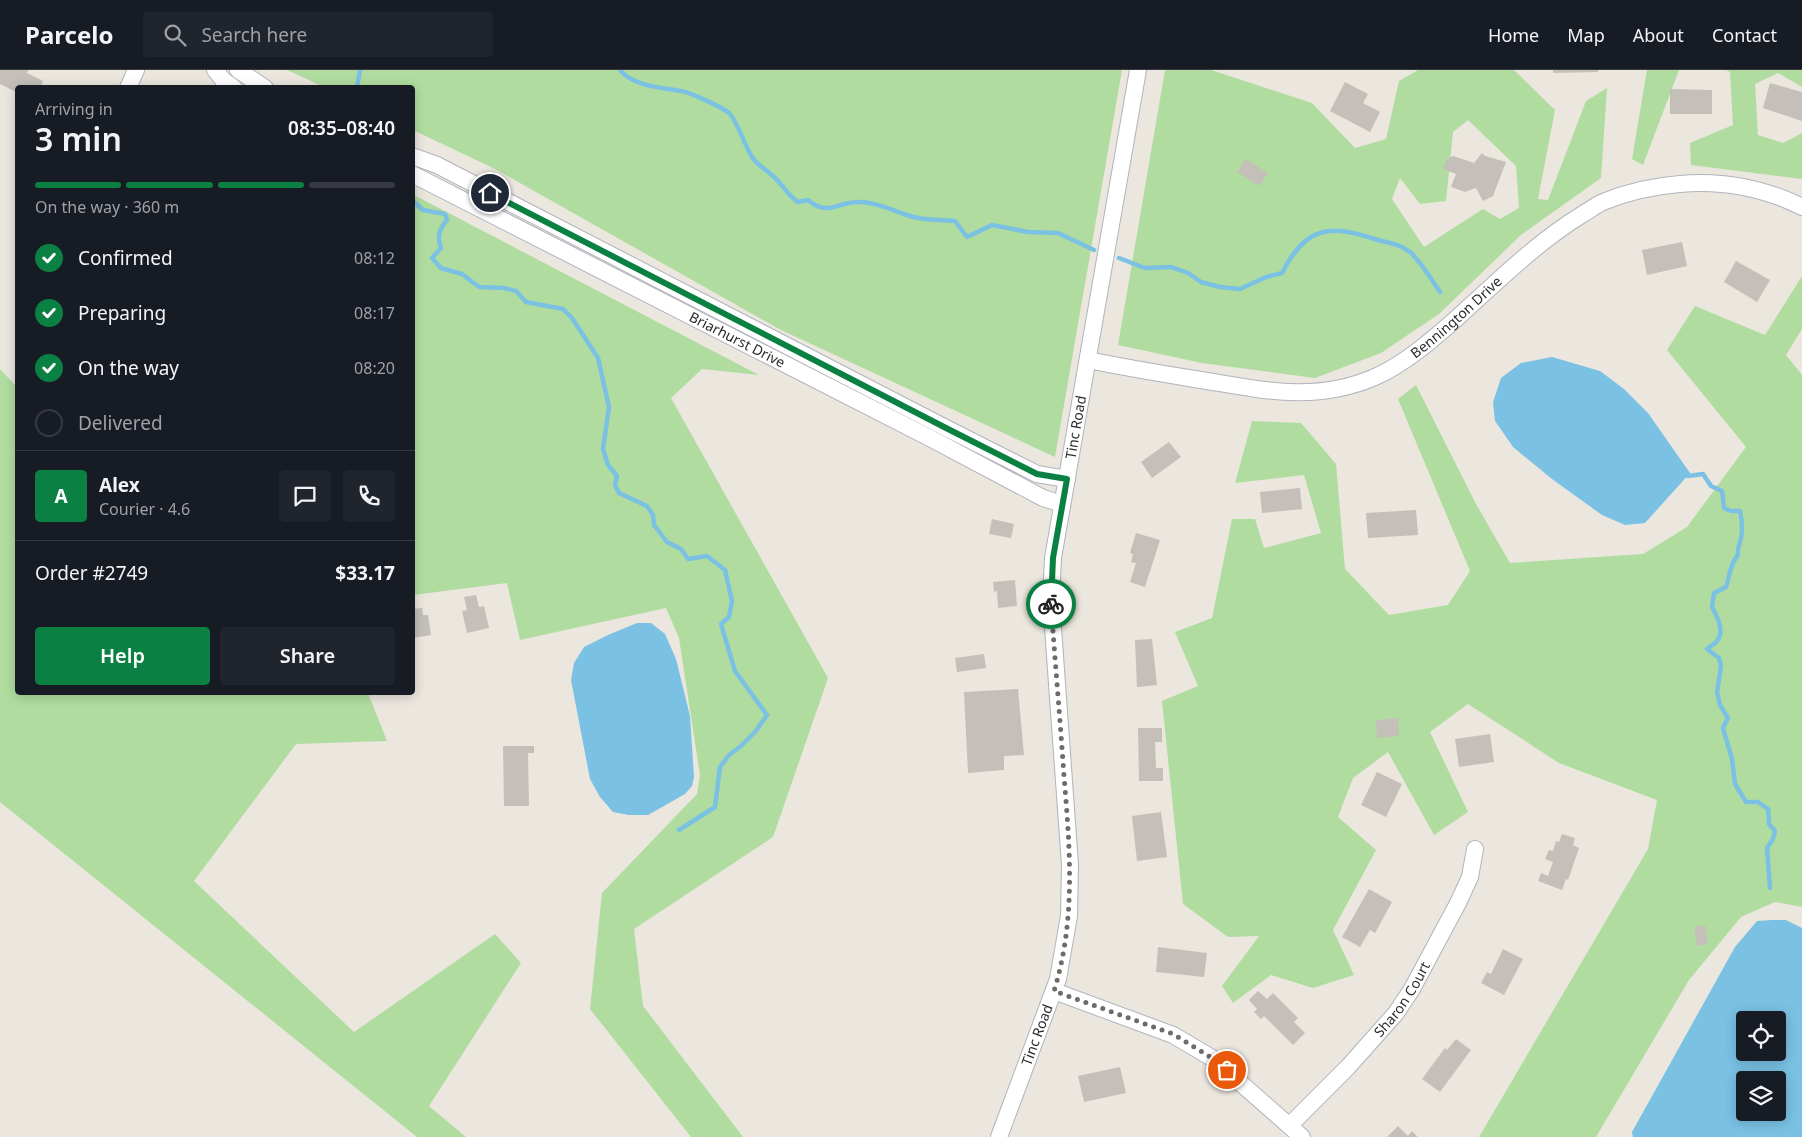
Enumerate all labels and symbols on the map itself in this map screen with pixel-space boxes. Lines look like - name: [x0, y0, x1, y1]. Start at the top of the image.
- pin: [469, 172, 511, 214]
- street label: Bennington Drive: [1406, 272, 1506, 362]
- street label: Briarhurst Drive: [686, 307, 789, 372]
- street label: Tinc Road: [1060, 394, 1090, 460]
- courier: [1026, 579, 1076, 629]
- street label: Sharon Court: [1369, 958, 1434, 1041]
- street label: Tinc Road: [1017, 1001, 1057, 1068]
- pin: [1206, 1049, 1248, 1091]

